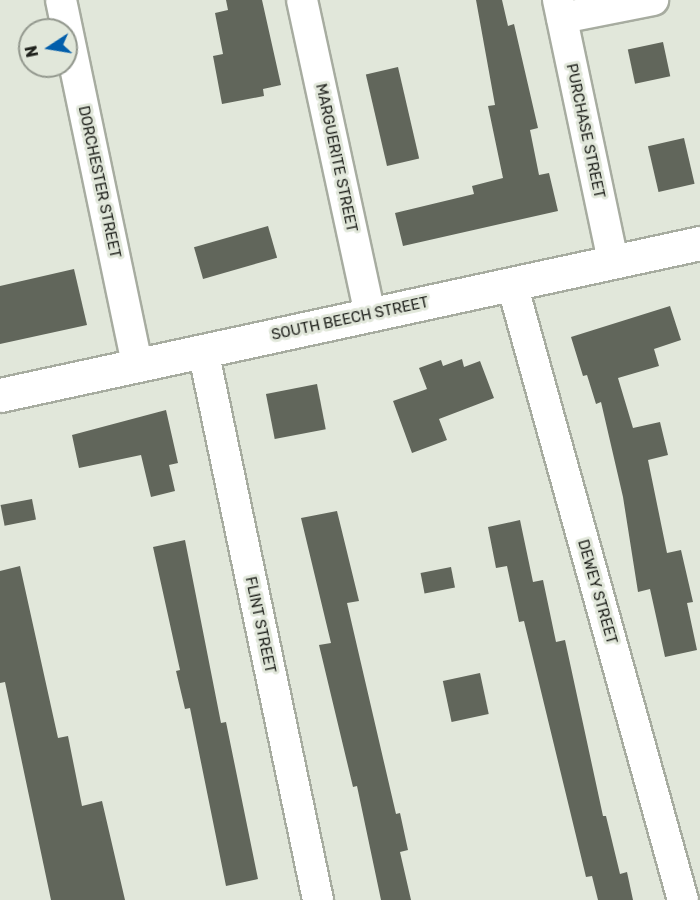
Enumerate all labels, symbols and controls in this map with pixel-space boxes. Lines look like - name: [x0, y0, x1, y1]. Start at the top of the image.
- north arrow: [18, 18, 78, 78]
- text: N: [21, 44, 42, 59]
- street label: PURCHASE STREET: [562, 62, 608, 200]
- street label: MARGUERITE STREET: [311, 82, 361, 234]
- street label: DORCHESTER STREET: [74, 104, 124, 260]
- street label: SOUTH BEECH STREET: [270, 294, 430, 344]
- street label: DEWEY STREET: [573, 537, 621, 647]
- street label: FLINT STREET: [241, 575, 279, 675]

